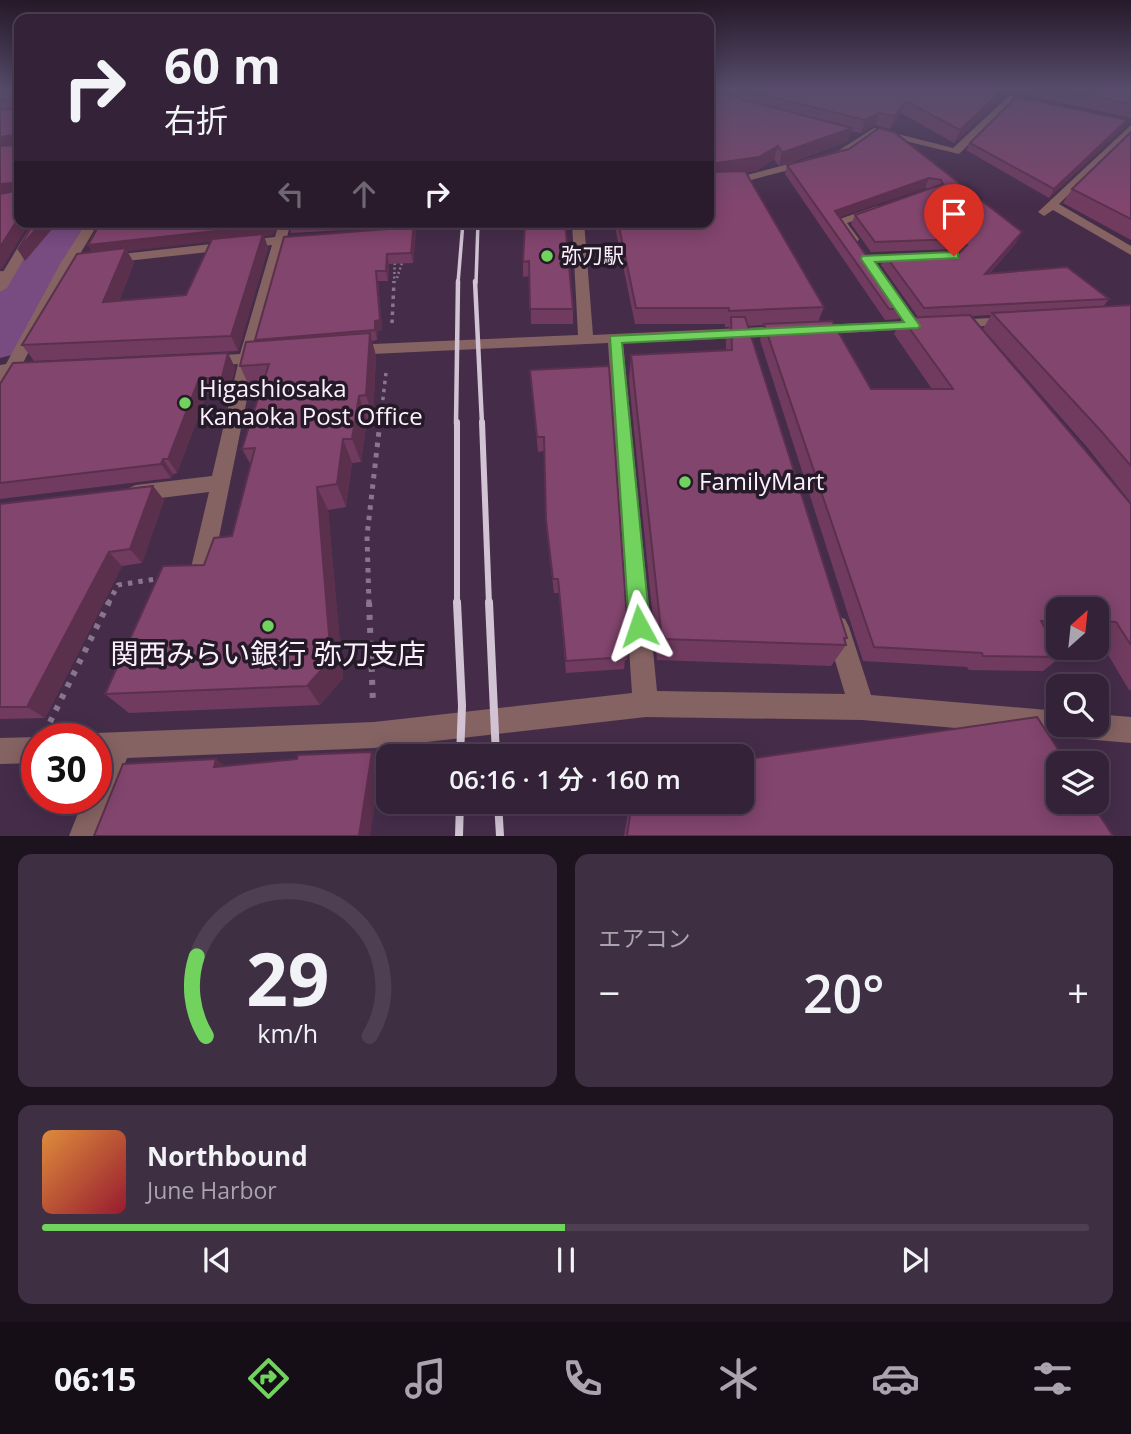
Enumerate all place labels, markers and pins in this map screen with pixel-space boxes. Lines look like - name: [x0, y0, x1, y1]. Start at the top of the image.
- pin: [924, 184, 984, 256]
- place label: 弥刀駅: [561, 241, 624, 269]
- marker: 弥刀駅: [539, 248, 555, 264]
- place label: Higashiosaka Kanaoka Post Office: [199, 371, 423, 432]
- marker: Higashiosaka Kanaoka Post Office: [177, 395, 193, 411]
- place label: FamilyMart: [699, 464, 824, 497]
- marker: FamilyMart: [677, 474, 693, 490]
- marker: 関西みらい銀行 弥刀支店: [260, 618, 276, 634]
- place label: 関西みらい銀行 弥刀支店: [110, 634, 426, 672]

